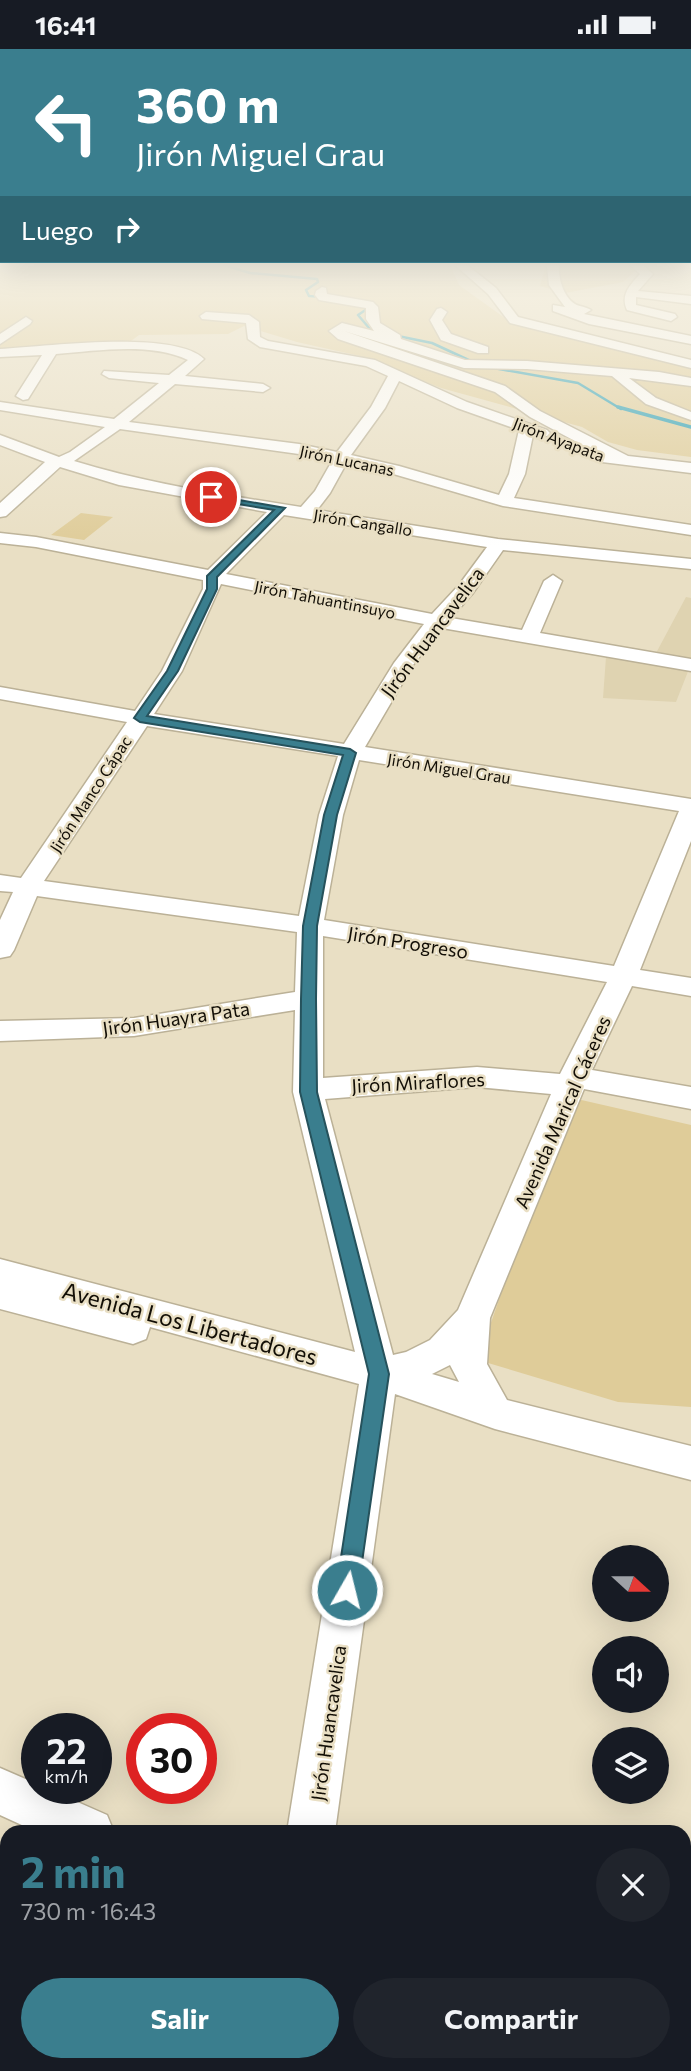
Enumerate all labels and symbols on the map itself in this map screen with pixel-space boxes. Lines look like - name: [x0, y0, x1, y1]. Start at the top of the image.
- street label: Jirón Ayapata: [511, 413, 607, 465]
- street label: Jirón Lucanas: [298, 441, 396, 479]
- pin: [181, 467, 241, 527]
- street label: Jirón Cangallo: [312, 505, 414, 539]
- street label: Jirón Huancavelica: [376, 562, 488, 702]
- street label: Jirón Tahuantinsuyo: [253, 576, 397, 622]
- street label: Jirón Manco Cápac: [45, 732, 135, 856]
- street label: Jirón Miguel Grau: [386, 749, 512, 787]
- street label: Jirón Progreso: [346, 921, 470, 963]
- street label: Jirón Huayra Pata: [101, 996, 251, 1040]
- street label: Avenida Marical Cáceres: [509, 1012, 615, 1212]
- street label: Jirón Miraflores: [351, 1067, 485, 1097]
- street label: Avenida Los Libertadores: [59, 1275, 321, 1371]
- north arrow: [592, 1545, 668, 1622]
- position arrow: [310, 1553, 384, 1627]
- street label: Jirón Huancavelica: [306, 1644, 350, 1802]
- speed limit sign: 30: [126, 1713, 217, 1804]

